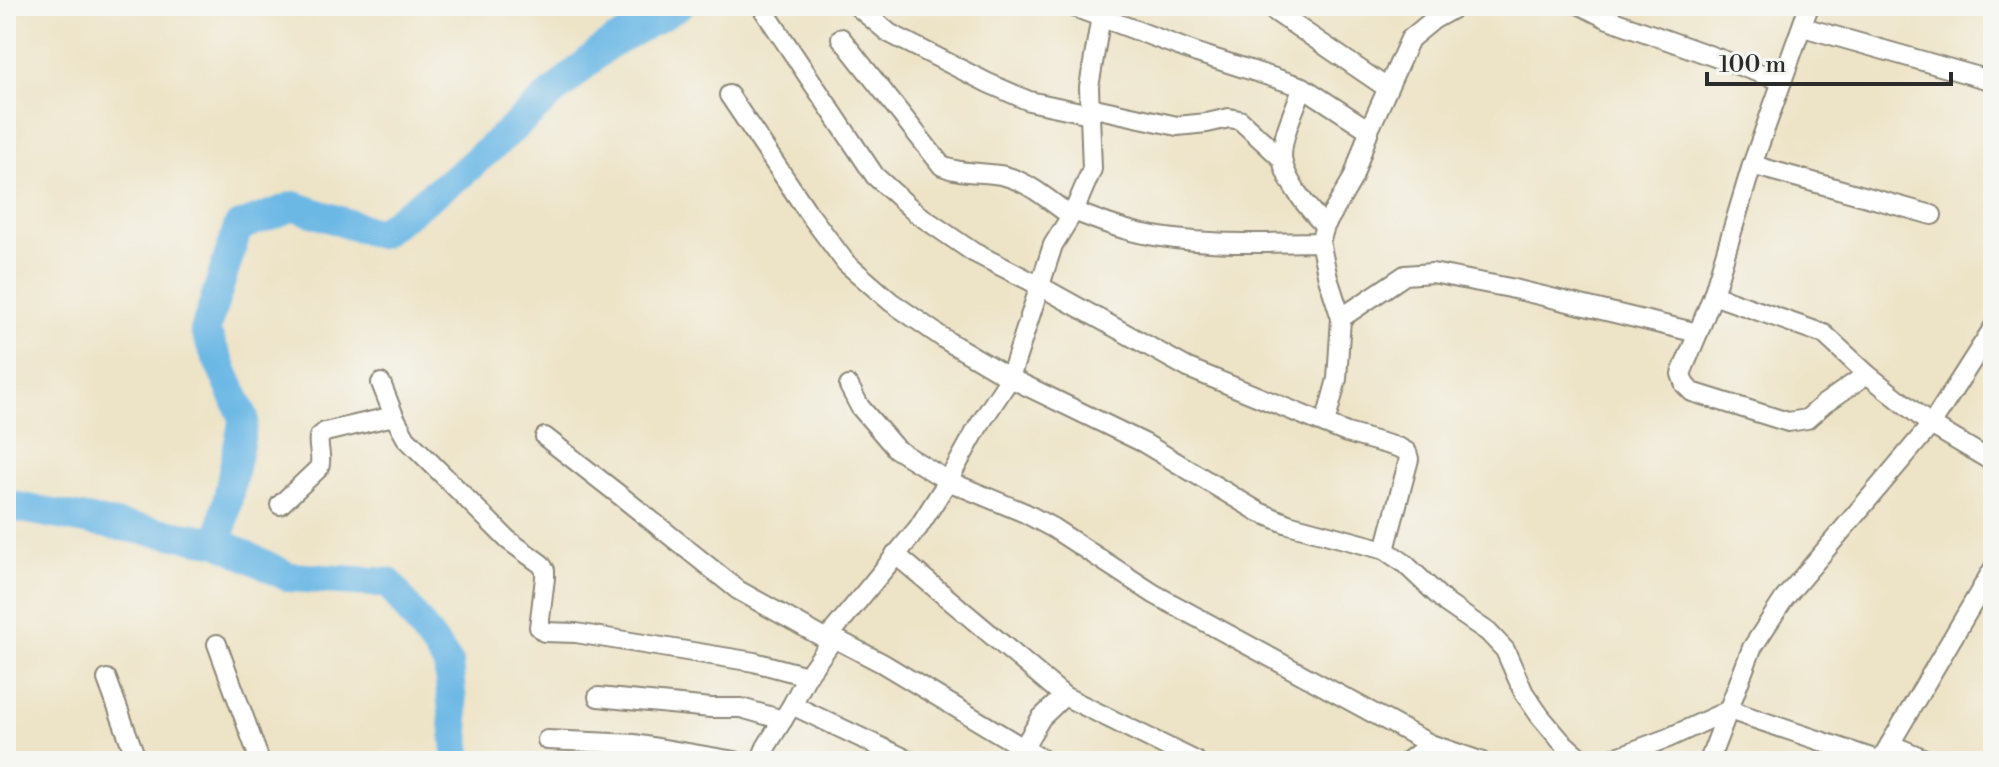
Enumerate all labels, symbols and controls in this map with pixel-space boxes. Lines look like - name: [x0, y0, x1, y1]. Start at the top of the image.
- scale bar: [1707, 36, 1951, 86]
- text: 100 m: [1719, 50, 1786, 80]

